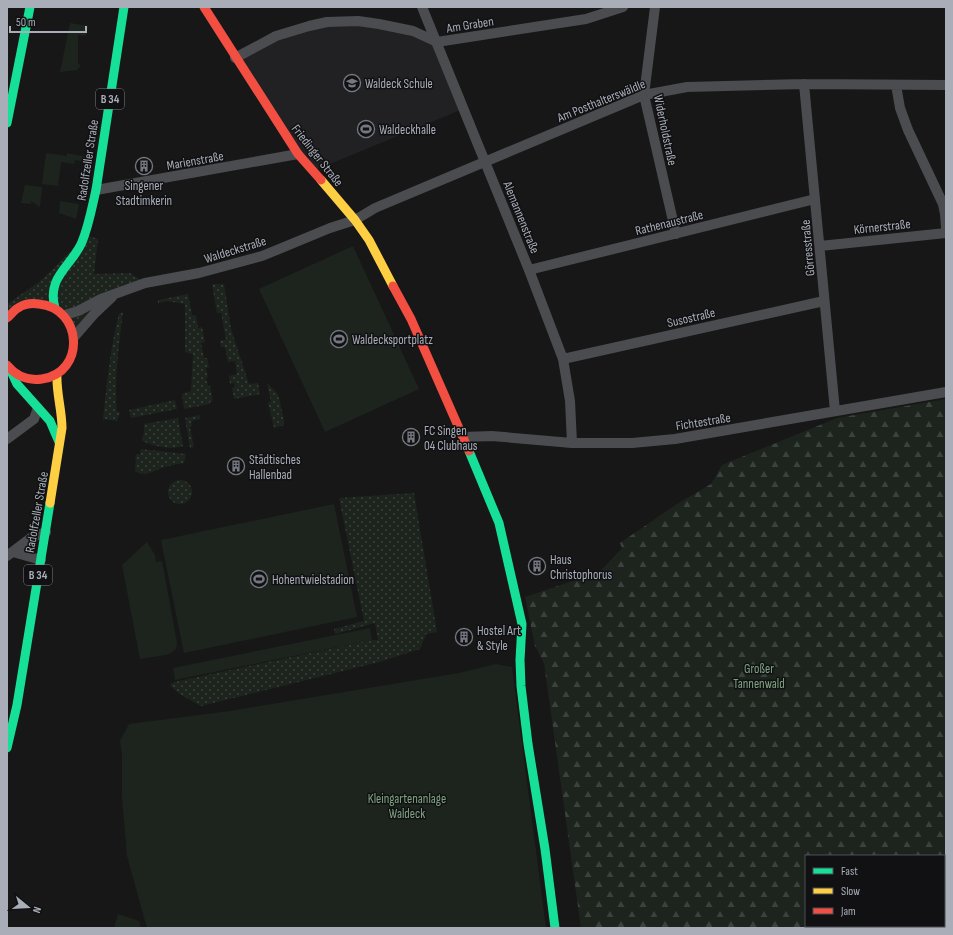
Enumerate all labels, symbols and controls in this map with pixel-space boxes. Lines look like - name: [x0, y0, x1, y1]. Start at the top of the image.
- scale bar: [10, 8, 86, 34]
- street label: Am Graben: [444, 13, 495, 37]
- text: 50 m: [16, 15, 36, 30]
- school or university icon: Waldeck Schule: [342, 73, 362, 93]
- place label: Waldeck Schule: [365, 76, 433, 92]
- street label: Am Posthalterswäldle: [554, 76, 648, 126]
- road number: B 34: [96, 89, 124, 109]
- street label: Widerholdstraße: [650, 93, 680, 167]
- street label: Radolfzeller Straße: [74, 118, 102, 202]
- sports icon: Waldeckhalle: [356, 119, 376, 139]
- street label: Friedinger Straße: [288, 121, 346, 190]
- place label: Waldeckhalle: [379, 122, 436, 138]
- street label: Marienstraße: [165, 148, 225, 174]
- building icon: Singener Stadtimkerin: [134, 156, 154, 176]
- place label: Singener Stadtimkerin: [116, 178, 172, 209]
- street label: Alemannenstraße: [499, 178, 543, 256]
- street label: Rathenaustraße: [634, 207, 705, 239]
- street label: Körnerstraße: [853, 216, 911, 238]
- street label: Görresstraße: [798, 219, 818, 277]
- street label: Waldeckstraße: [202, 233, 268, 267]
- street label: Susostraße: [666, 305, 717, 331]
- sports icon: Waldecksportplatz: [329, 329, 349, 349]
- place label: Waldecksportplatz: [352, 332, 433, 348]
- street label: Fichtestraße: [675, 410, 732, 434]
- place label: FC Singen 04 Clubhaus: [424, 423, 478, 454]
- building icon: FC Singen 04 Clubhaus: [401, 427, 421, 447]
- place label: Städtisches Hallenbad: [249, 452, 301, 483]
- building icon: Städtisches Hallenbad: [226, 456, 246, 476]
- street label: Radolfzeller Straße: [22, 470, 52, 554]
- place label: Haus Christophorus: [550, 552, 612, 583]
- building icon: Haus Christophorus: [527, 556, 547, 576]
- road number: B 34: [24, 565, 52, 585]
- sports icon: Hohentwielstadion: [249, 569, 269, 589]
- place label: Hohentwielstadion: [272, 572, 354, 588]
- place label: Hostel Art & Style: [477, 623, 521, 654]
- building icon: Hostel Art & Style: [454, 627, 474, 647]
- park label: Großer Tannenwald: [733, 661, 785, 692]
- park label: Kleingartenanlage Waldeck: [368, 791, 446, 822]
- legend: [805, 855, 945, 927]
- text: Fast: [841, 864, 858, 879]
- text: Slow: [841, 884, 860, 899]
- north arrow: [8, 887, 48, 927]
- text: Jam: [840, 904, 856, 919]
- text: N: [30, 905, 44, 915]

